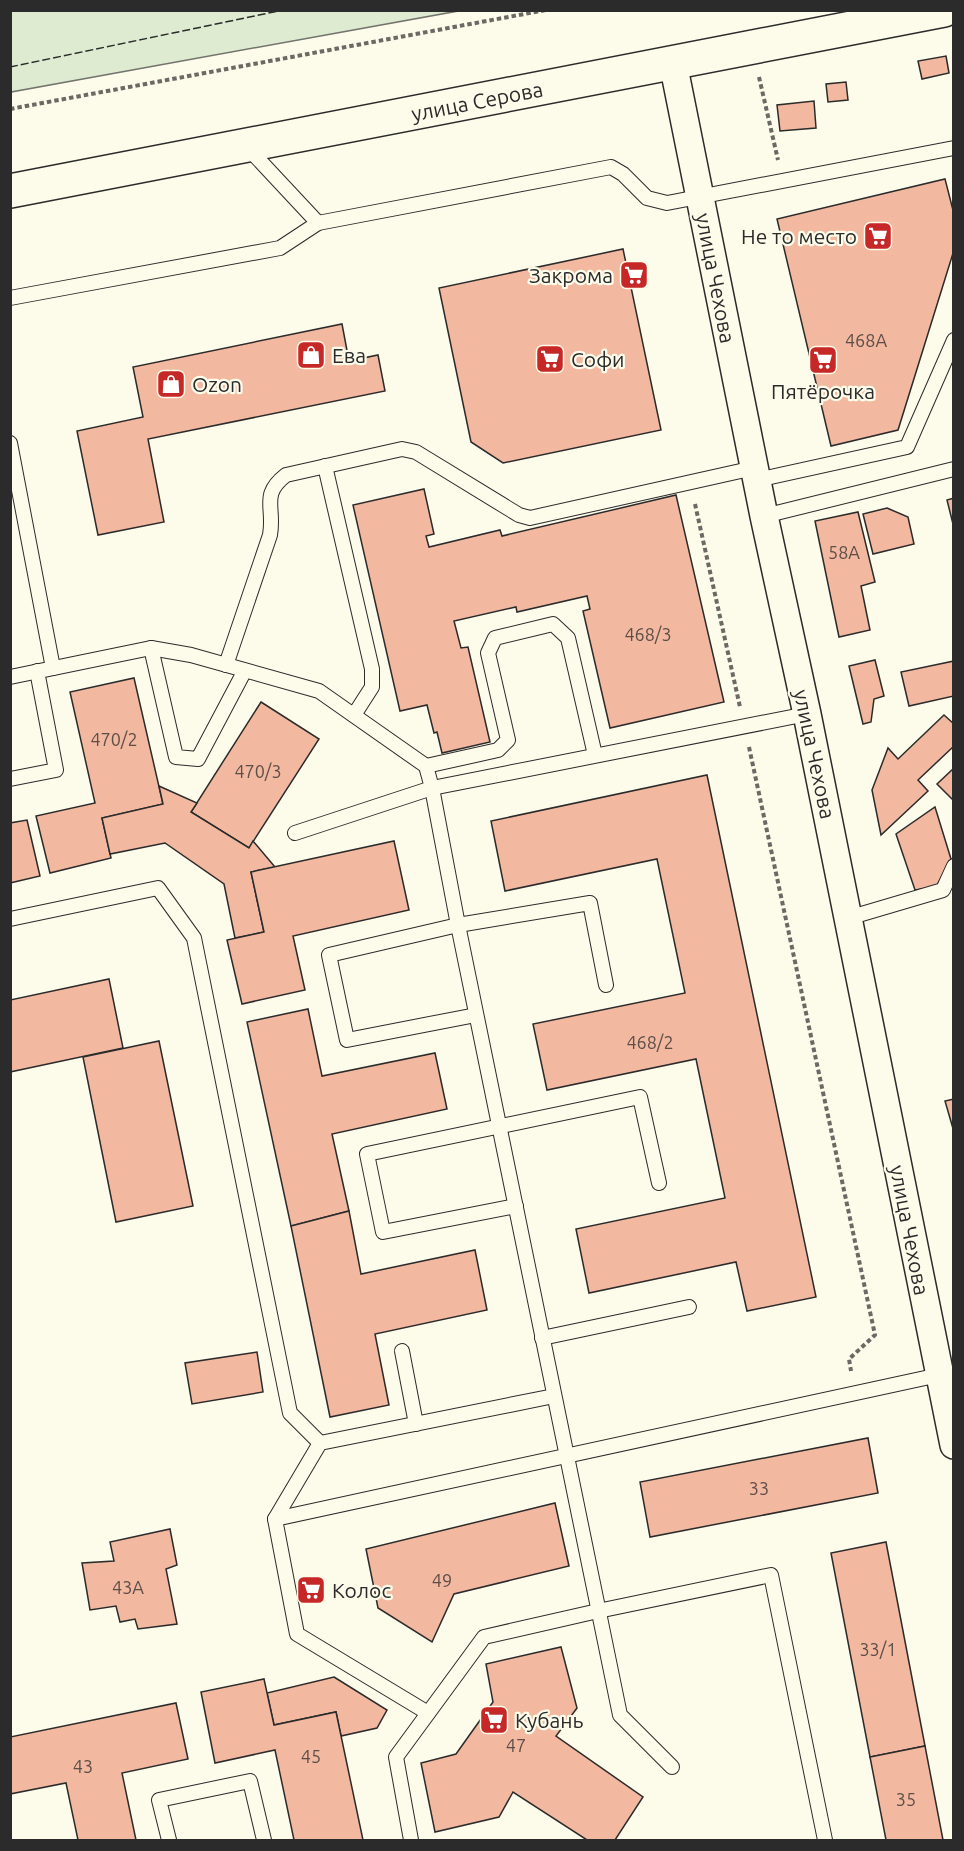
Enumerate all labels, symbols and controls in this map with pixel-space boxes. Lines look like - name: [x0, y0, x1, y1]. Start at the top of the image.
- street label: улица Серова: [409, 76, 545, 126]
- street label: улица Чехова: [692, 211, 740, 345]
- supermarket icon: Не то место: [862, 220, 894, 252]
- place label: Не то место: [741, 224, 857, 248]
- supermarket icon: Закрома: [618, 259, 650, 291]
- place label: Закрома: [529, 263, 613, 287]
- house number: 468А: [845, 330, 887, 350]
- shop icon: Ева: [295, 339, 327, 371]
- place label: Ева: [332, 343, 366, 367]
- supermarket icon: Софи: [534, 343, 566, 375]
- supermarket icon: Пятёрочка: [807, 344, 839, 376]
- place label: Софи: [571, 347, 625, 371]
- shop icon: Ozon: [155, 368, 187, 400]
- place label: Ozon: [192, 372, 242, 396]
- place label: Пятёрочка: [771, 379, 875, 403]
- house number: 58А: [828, 542, 860, 562]
- house number: 468/3: [624, 624, 672, 644]
- street label: улица Чехова: [790, 687, 840, 821]
- house number: 470/2: [90, 729, 138, 749]
- house number: 470/3: [234, 761, 282, 781]
- house number: 468/2: [626, 1032, 674, 1052]
- street label: улица Чехова: [886, 1163, 934, 1297]
- house number: 33: [749, 1478, 769, 1498]
- house number: 49: [432, 1570, 452, 1590]
- supermarket icon: Колос: [295, 1574, 327, 1606]
- house number: 43А: [112, 1577, 144, 1597]
- place label: Колос: [332, 1578, 391, 1602]
- house number: 33/1: [859, 1639, 897, 1659]
- supermarket icon: Кубань: [478, 1704, 510, 1736]
- place label: Кубань: [515, 1708, 583, 1732]
- house number: 47: [506, 1735, 526, 1755]
- house number: 45: [301, 1746, 321, 1766]
- house number: 43: [73, 1756, 93, 1776]
- house number: 35: [896, 1789, 916, 1809]

